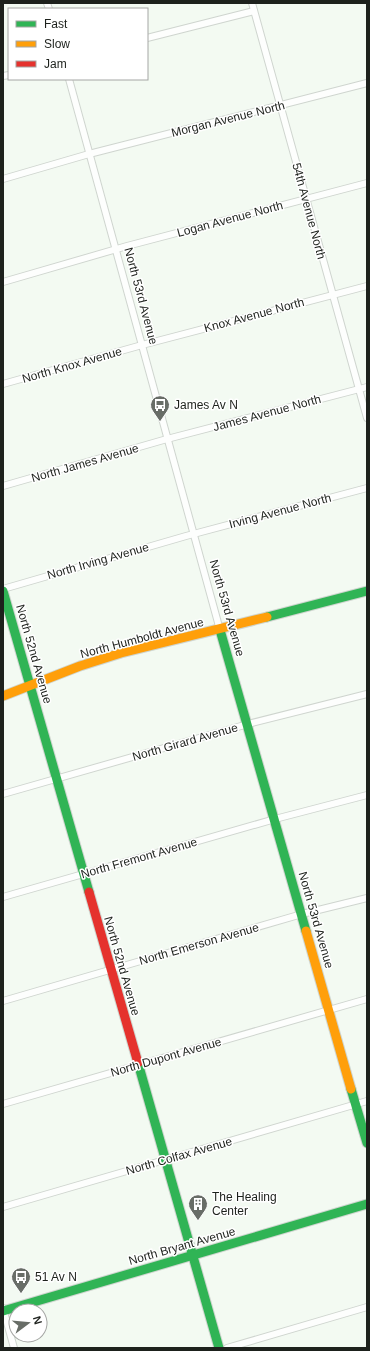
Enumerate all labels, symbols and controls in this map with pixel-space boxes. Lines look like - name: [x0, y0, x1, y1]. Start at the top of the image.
- legend: [8, 8, 148, 80]
- text: Fast: [44, 17, 68, 31]
- text: Slow: [44, 37, 70, 51]
- text: Jam: [44, 57, 67, 71]
- street label: Morgan Avenue North: [170, 98, 286, 140]
- street label: 54th Avenue North: [289, 161, 329, 261]
- street label: Logan Avenue North: [175, 198, 285, 240]
- street label: North 53rd Avenue: [121, 246, 161, 346]
- street label: Knox Avenue North: [202, 295, 306, 335]
- street label: North Knox Avenue: [20, 344, 124, 386]
- street label: James Avenue North: [211, 392, 323, 434]
- bus stop icon: James Av N: [149, 394, 171, 422]
- place label: James Av N: [174, 398, 238, 412]
- street label: North James Avenue: [30, 441, 141, 485]
- street label: Irving Avenue North: [227, 491, 333, 531]
- street label: North Irving Avenue: [46, 540, 151, 582]
- street label: North 53rd Avenue: [207, 558, 248, 658]
- street label: North 52nd Avenue: [13, 603, 55, 706]
- street label: North Humboldt Avenue: [79, 615, 206, 661]
- street label: North Girard Avenue: [131, 720, 240, 764]
- street label: North Fremont Avenue: [79, 835, 199, 881]
- street label: North 53rd Avenue: [296, 870, 337, 970]
- street label: North 52nd Avenue: [101, 915, 143, 1018]
- street label: North Emerson Avenue: [138, 920, 261, 968]
- street label: North Dupont Avenue: [109, 1034, 223, 1080]
- street label: North Colfax Avenue: [124, 1134, 234, 1178]
- place label: The Healing Center: [212, 1190, 277, 1218]
- building icon: The Healing Center: [187, 1193, 209, 1221]
- street label: North Bryant Avenue: [127, 1224, 237, 1268]
- bus stop icon: 51 Av N: [10, 1266, 32, 1294]
- place label: 51 Av N: [35, 1270, 77, 1284]
- north arrow: [8, 1303, 48, 1343]
- text: N: [31, 1315, 44, 1326]

